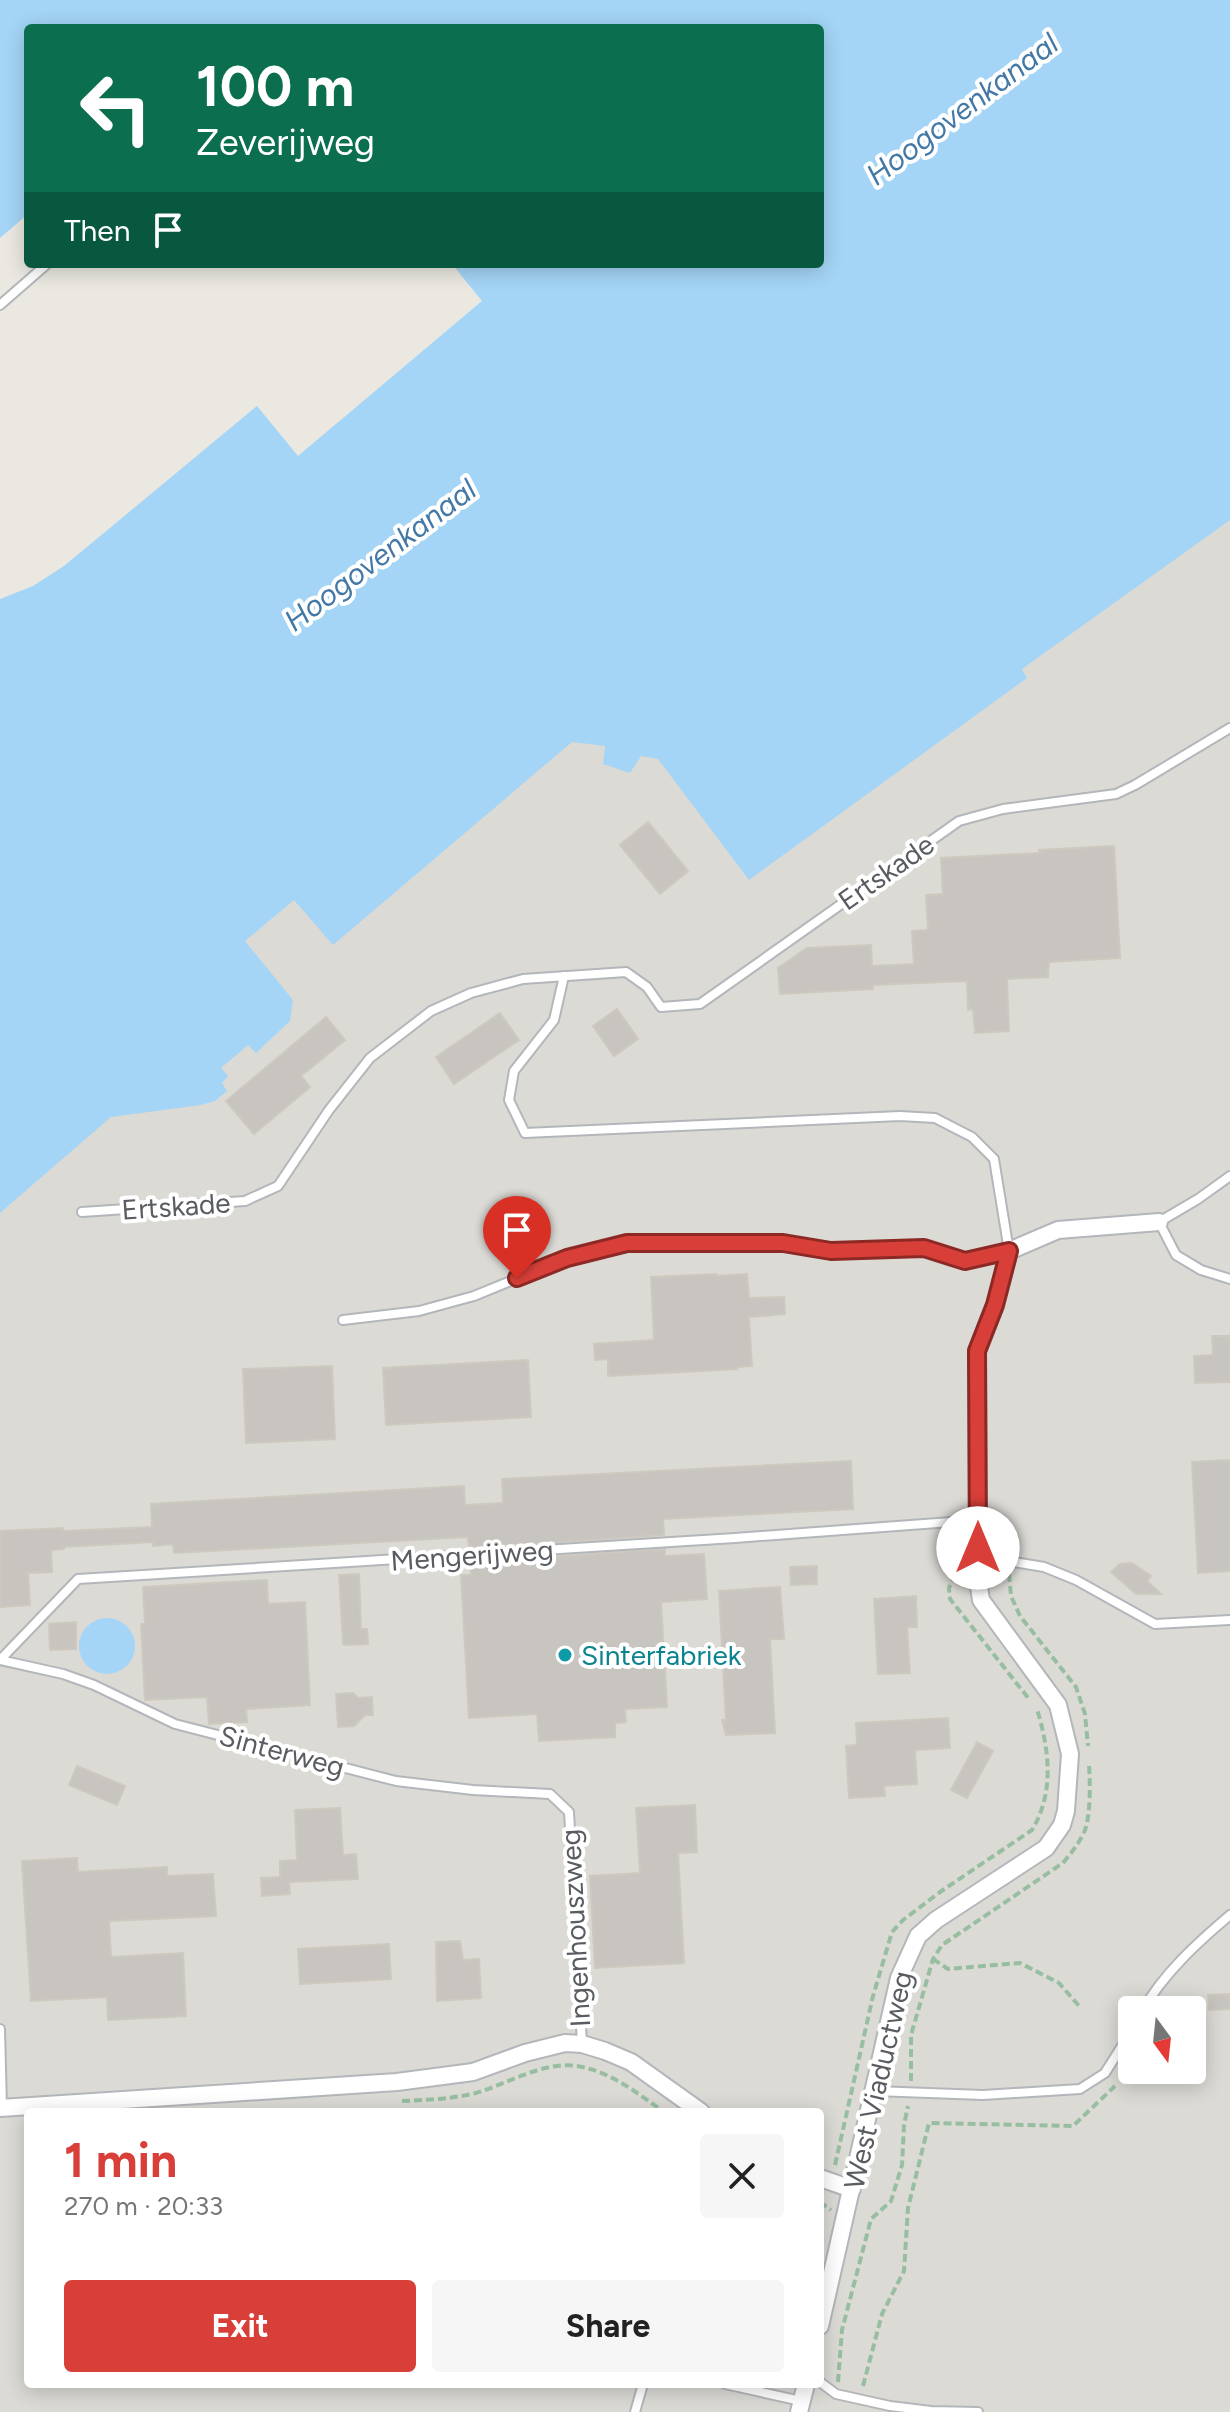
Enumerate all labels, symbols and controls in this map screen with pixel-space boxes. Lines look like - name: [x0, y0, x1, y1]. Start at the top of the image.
- water label: Hoogovenkanaal: [859, 25, 1066, 193]
- text: 100 m: [196, 53, 354, 120]
- icon: left: [64, 56, 168, 160]
- text: Zeverijweg: [196, 121, 375, 164]
- icon: arrive: [146, 208, 190, 252]
- text: Then: [64, 212, 130, 249]
- water label: Hoogovenkanaal: [277, 471, 484, 639]
- street label: Ertskade: [832, 827, 940, 917]
- street label: Ertskade: [120, 1185, 232, 1227]
- pin: [483, 1196, 551, 1278]
- icon: arrive: [495, 1208, 539, 1252]
- position arrow: [936, 1506, 1020, 1590]
- street label: Mengerijweg: [389, 1532, 555, 1578]
- place label: Sinterfabriek: [581, 1638, 742, 1672]
- marker: Sinterfabriek: [556, 1646, 574, 1664]
- street label: Sinterweg: [216, 1718, 348, 1784]
- street label: Ingenhouszweg: [553, 1828, 597, 2028]
- street label: West Viaductweg: [836, 1968, 920, 2192]
- north arrow: [1118, 1996, 1206, 2084]
- map controls: [1118, 1996, 1206, 2084]
- text: 1 min: [64, 2131, 177, 2189]
- button: close: [700, 2134, 784, 2218]
- text: 270 m · 20:33: [64, 2190, 223, 2222]
- button: Exit: [64, 2280, 416, 2372]
- button: Share: [432, 2280, 784, 2372]

